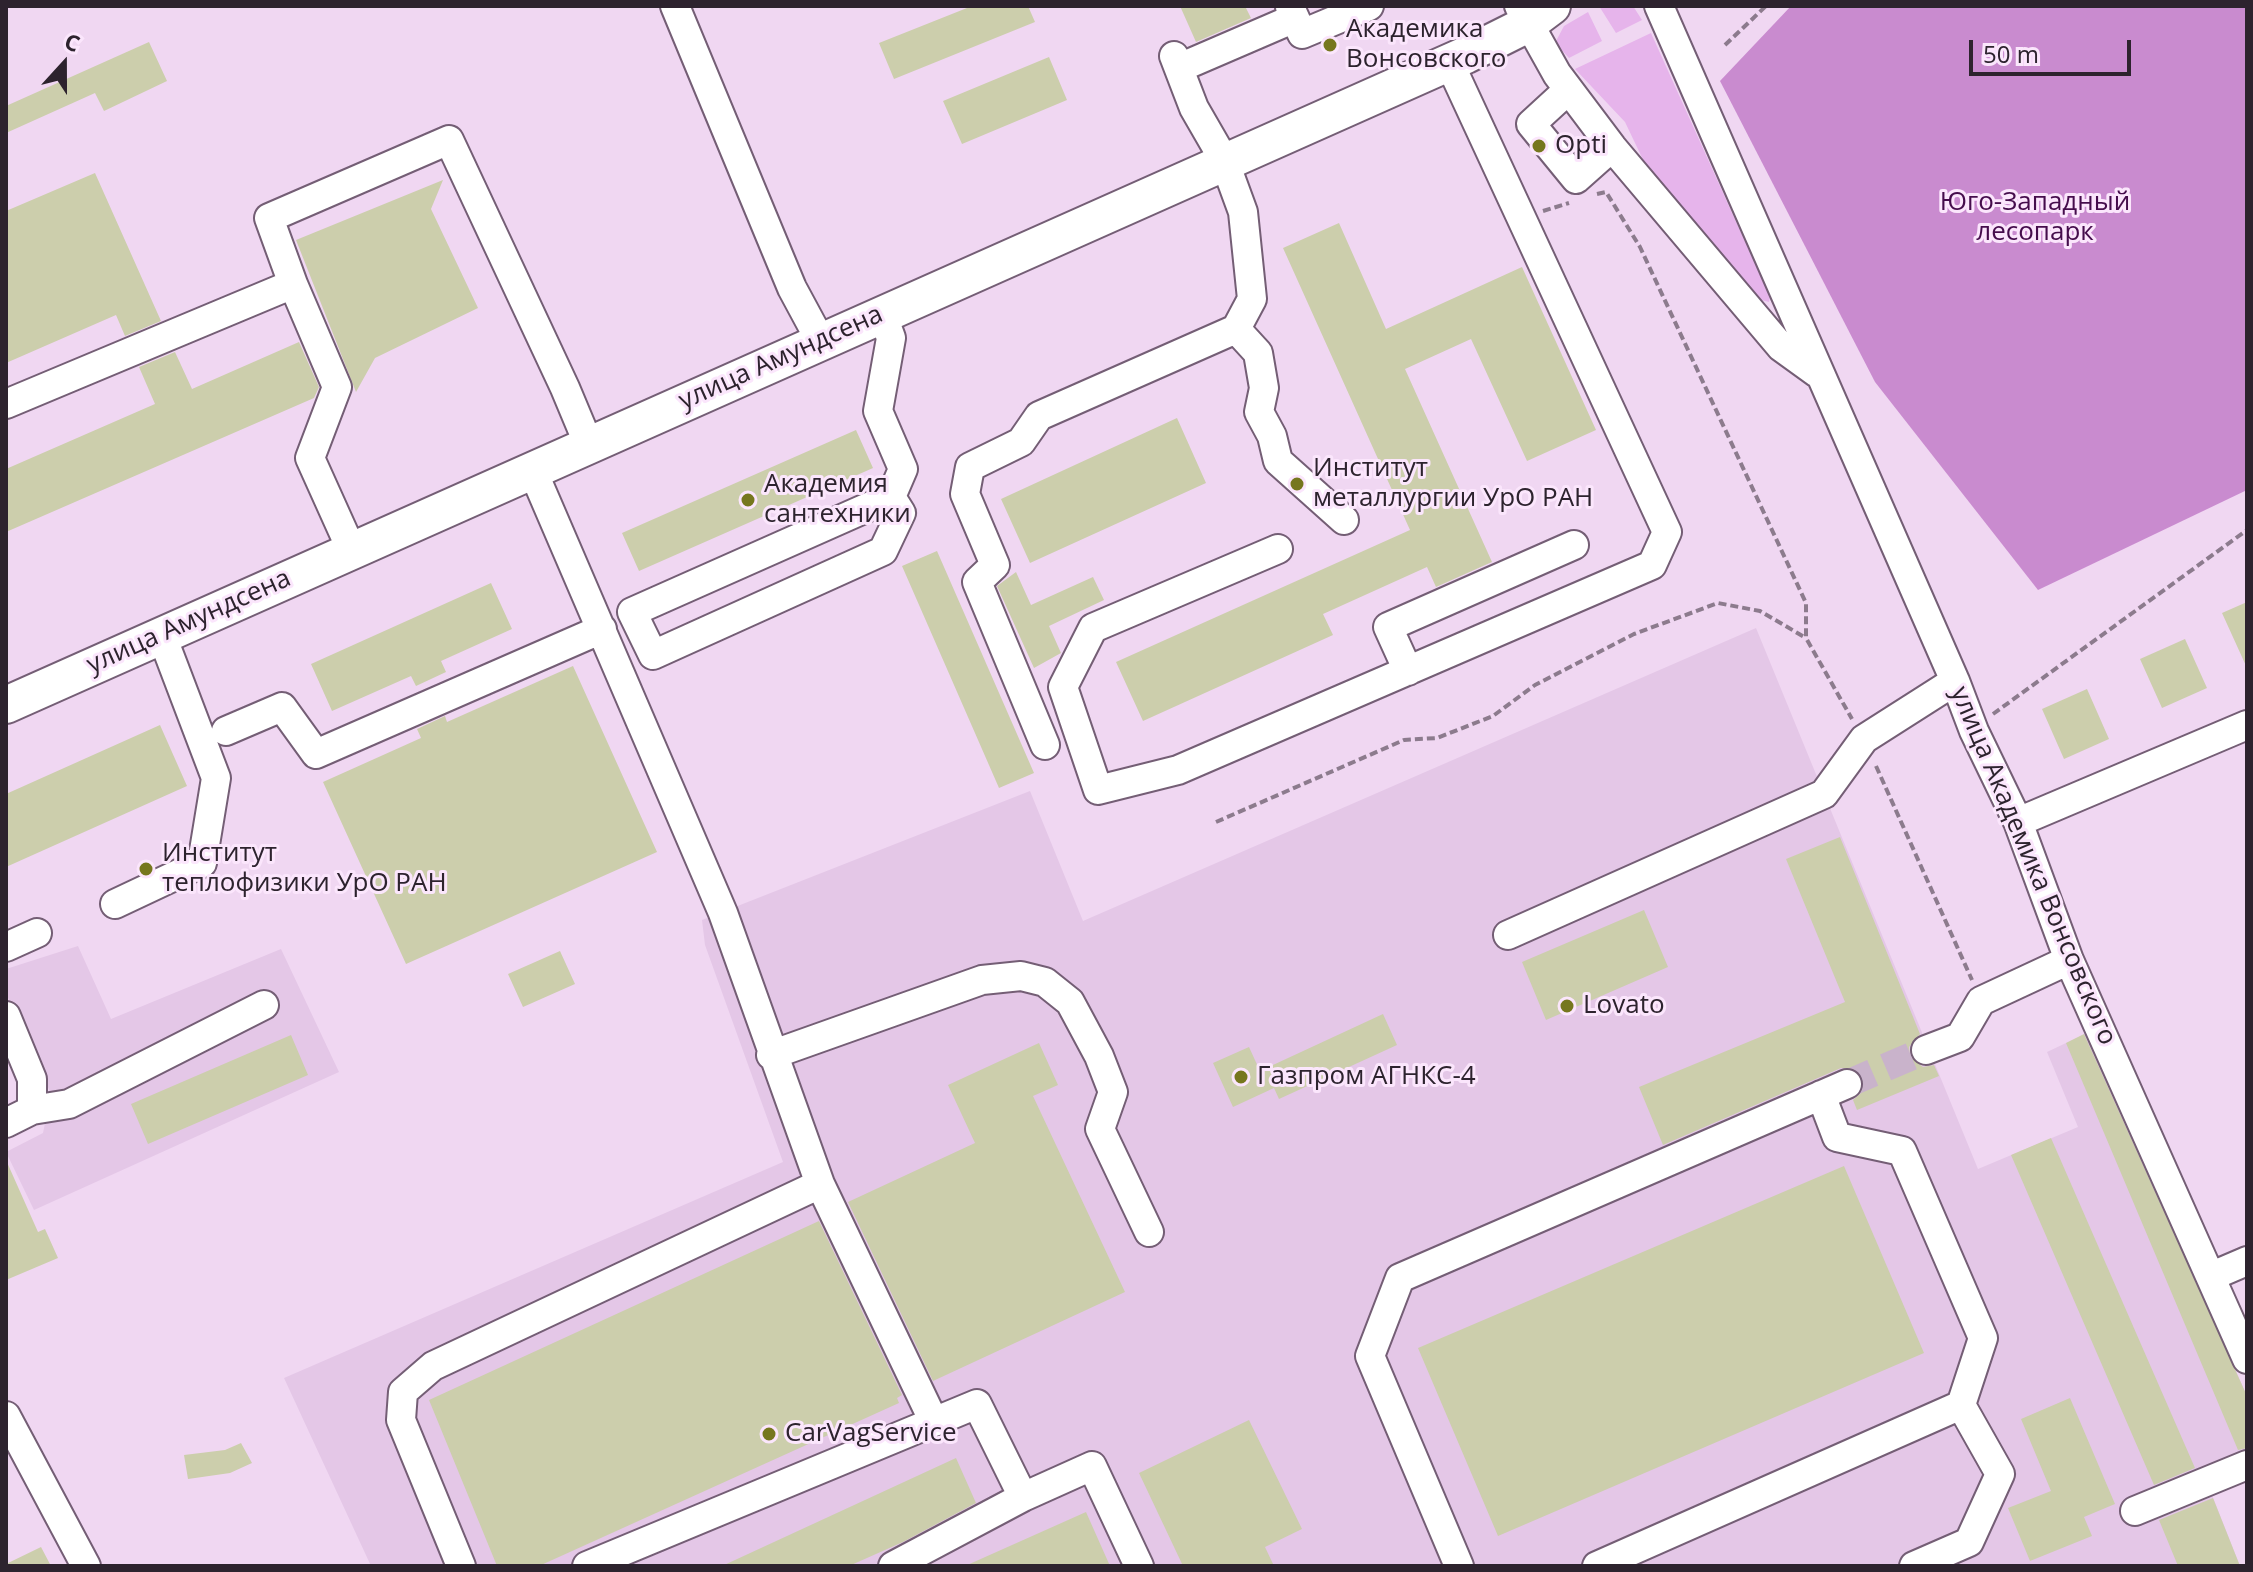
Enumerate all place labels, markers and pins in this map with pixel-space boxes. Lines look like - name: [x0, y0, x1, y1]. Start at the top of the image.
- place label: Академика Вонсовского: [1346, 14, 1506, 76]
- marker: Академика Вонсовского: [1321, 36, 1339, 54]
- place label: Opti: [1555, 130, 1607, 162]
- marker: Opti: [1530, 137, 1548, 155]
- place label: Институт металлургии УрО РАН: [1313, 453, 1593, 514]
- place label: Академия сантехники: [764, 469, 911, 530]
- marker: Институт металлургии УрО РАН: [1288, 475, 1306, 493]
- marker: Академия сантехники: [739, 491, 757, 509]
- place label: Институт теплофизики УрО РАН: [162, 838, 447, 900]
- marker: Институт теплофизики УрО РАН: [137, 860, 155, 878]
- place label: Lovato: [1583, 990, 1665, 1022]
- marker: Lovato: [1558, 997, 1576, 1015]
- place label: Газпром АГНКС-4: [1257, 1061, 1476, 1093]
- marker: Газпром АГНКС-4: [1232, 1068, 1250, 1086]
- place label: CarVagService: [785, 1418, 957, 1450]
- marker: CarVagService: [760, 1425, 778, 1443]

